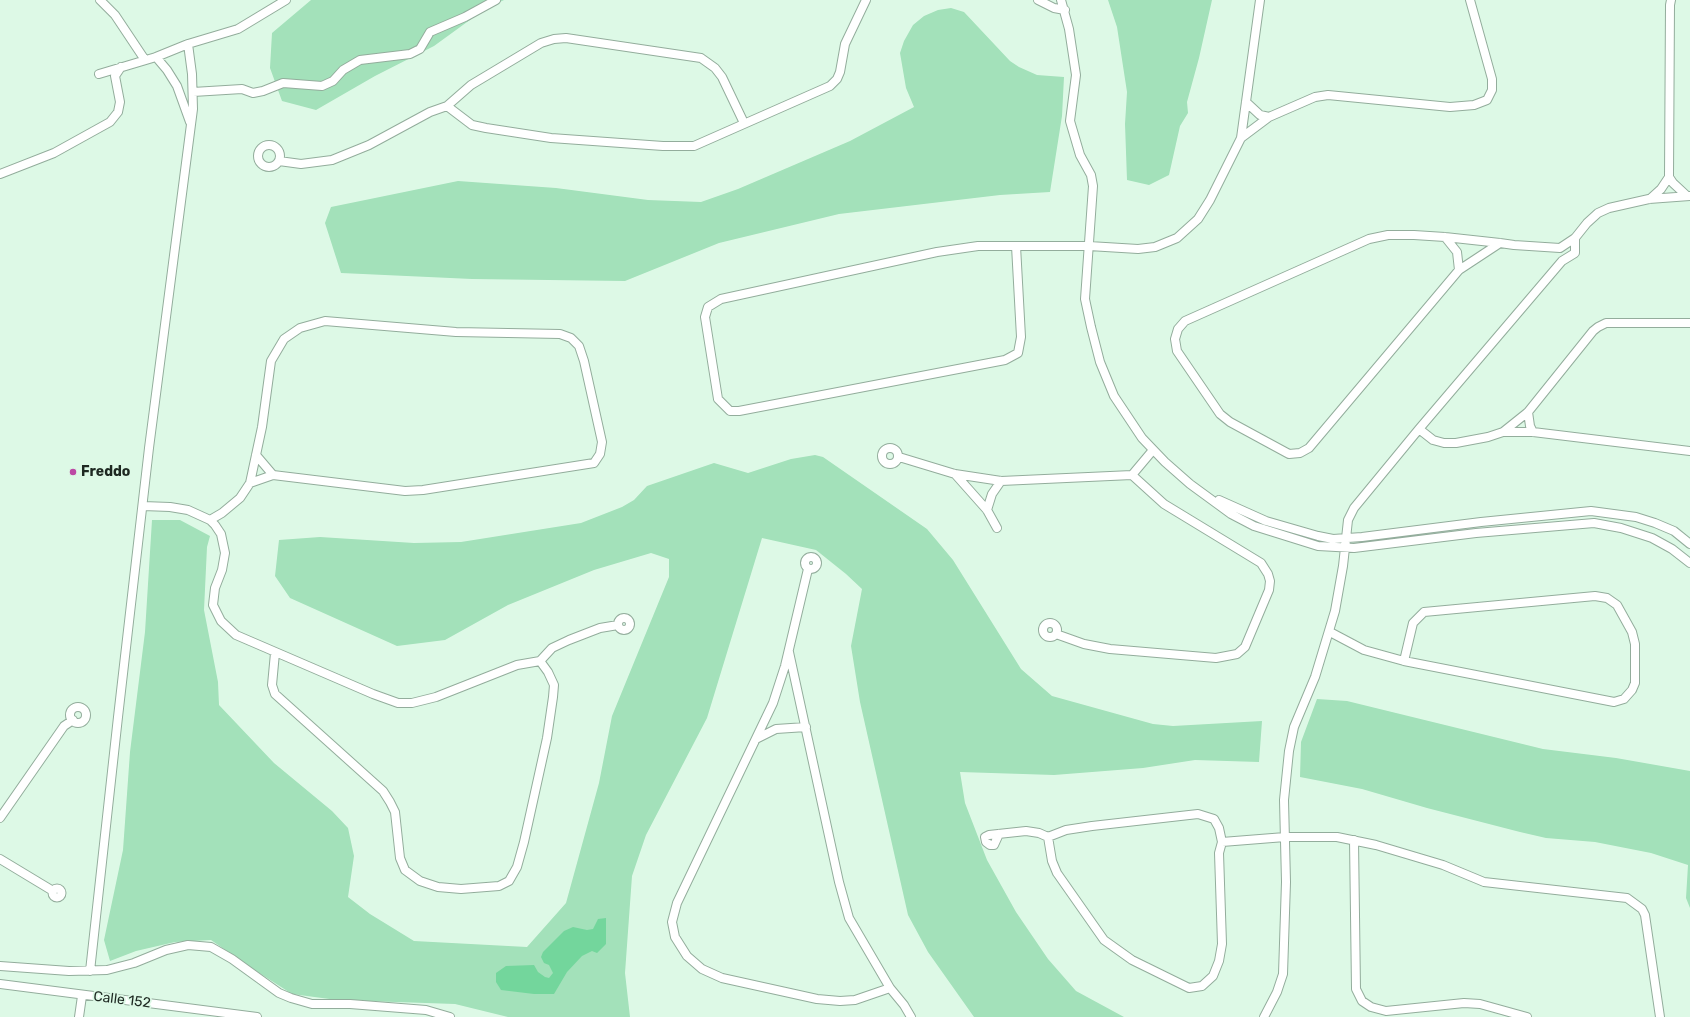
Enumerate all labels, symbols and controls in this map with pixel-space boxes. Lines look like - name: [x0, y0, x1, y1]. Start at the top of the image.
- place label: Freddo: [81, 464, 130, 480]
- marker: Freddo: [68, 467, 78, 477]
- street label: Calle 152: [92, 988, 152, 1012]

